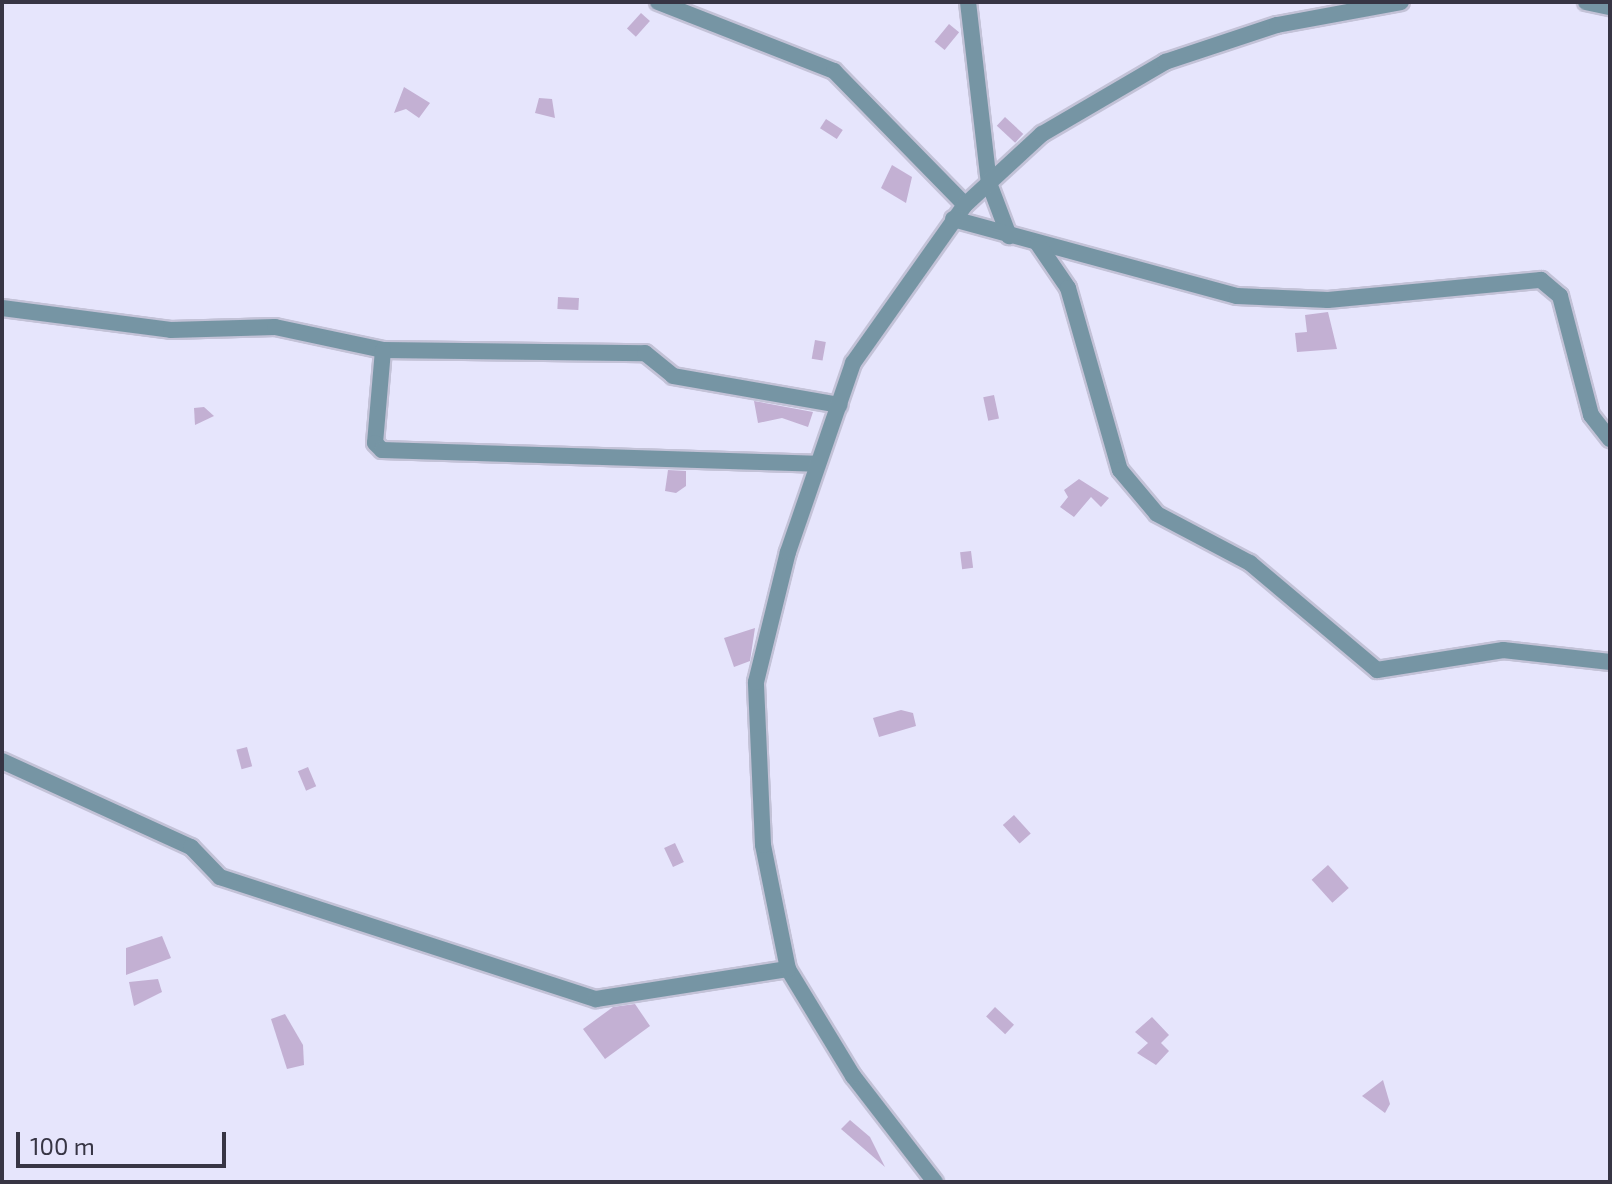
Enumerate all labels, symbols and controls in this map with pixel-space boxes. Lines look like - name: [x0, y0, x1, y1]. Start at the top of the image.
- scale bar: [20, 1116, 230, 1166]
- text: 100 m: [30, 1131, 95, 1160]

